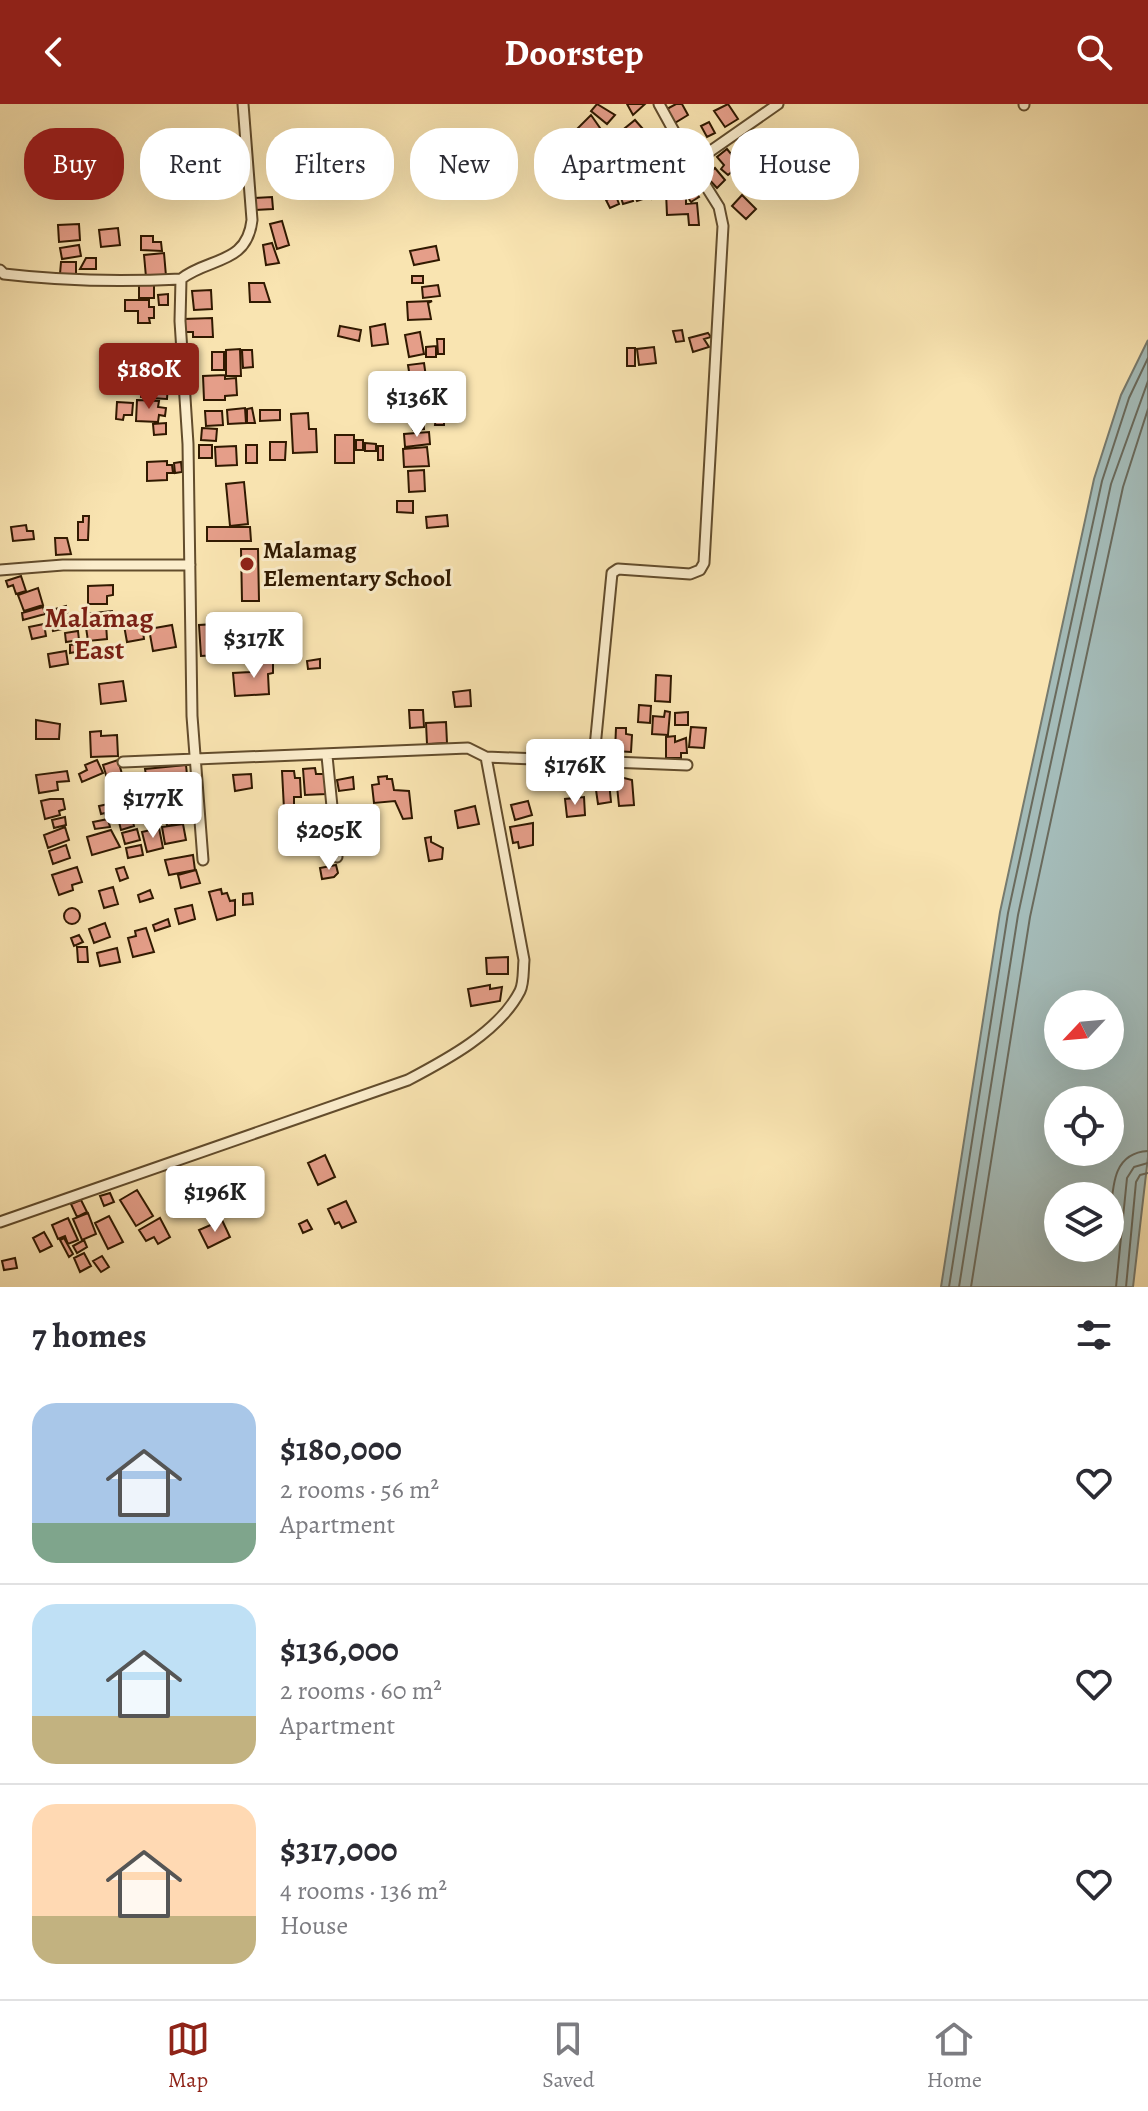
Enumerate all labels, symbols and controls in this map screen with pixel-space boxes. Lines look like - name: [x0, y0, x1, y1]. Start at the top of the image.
- text: Doorstep: [504, 28, 644, 77]
- icon: back: [32, 30, 76, 74]
- icon: search: [1072, 30, 1116, 74]
- chip: Buy: [24, 128, 124, 200]
- chip: Rent: [140, 128, 250, 200]
- chip: Filters: [266, 128, 394, 200]
- chip: New: [410, 128, 518, 200]
- chip: Apartment: [534, 128, 714, 200]
- chip: House: [730, 128, 859, 200]
- pin: $180K: [93, 343, 205, 411]
- text: $180K: [117, 351, 181, 386]
- pin: $136K: [361, 371, 473, 439]
- text: $136K: [386, 379, 448, 414]
- place label: Malamag Elementary School: [263, 534, 452, 594]
- marker: Malamag Elementary School: [238, 555, 256, 573]
- district label: Malamag East: [45, 599, 154, 669]
- pin: $317K: [198, 612, 310, 680]
- text: $317K: [224, 620, 284, 655]
- pin: $176K: [519, 739, 631, 807]
- text: $176K: [544, 747, 606, 782]
- pin: $177K: [97, 772, 209, 840]
- text: $177K: [123, 780, 183, 815]
- pin: $205K: [273, 804, 385, 872]
- text: $205K: [296, 812, 362, 847]
- north arrow: [1044, 990, 1124, 1070]
- map controls: [1044, 990, 1124, 1262]
- button: locate: [1044, 1086, 1124, 1166]
- pin: $196K: [159, 1166, 271, 1234]
- text: $196K: [184, 1174, 246, 1209]
- button: layers: [1044, 1182, 1124, 1262]
- text: 7 homes: [32, 1312, 147, 1359]
- icon: filters: [1072, 1313, 1116, 1357]
- text: $180,000: [280, 1425, 402, 1472]
- icon: home: [96, 1435, 192, 1531]
- icon: heart: [1072, 1461, 1116, 1505]
- text: 2 rooms · 56 m²: [280, 1472, 439, 1507]
- text: Apartment: [280, 1507, 395, 1542]
- text: $136,000: [280, 1626, 399, 1673]
- icon: home: [96, 1636, 192, 1732]
- icon: heart: [1072, 1662, 1116, 1706]
- text: 2 rooms · 60 m²: [280, 1673, 442, 1708]
- text: Apartment: [280, 1708, 395, 1743]
- text: $317,000: [280, 1826, 398, 1873]
- icon: home: [96, 1836, 192, 1932]
- icon: heart: [1072, 1862, 1116, 1906]
- text: 4 rooms · 136 m²: [280, 1873, 447, 1908]
- text: House: [280, 1908, 348, 1943]
- tab: Map: [166, 2017, 210, 2095]
- tab: Saved: [542, 2017, 594, 2095]
- tab: Home: [927, 2017, 982, 2095]

